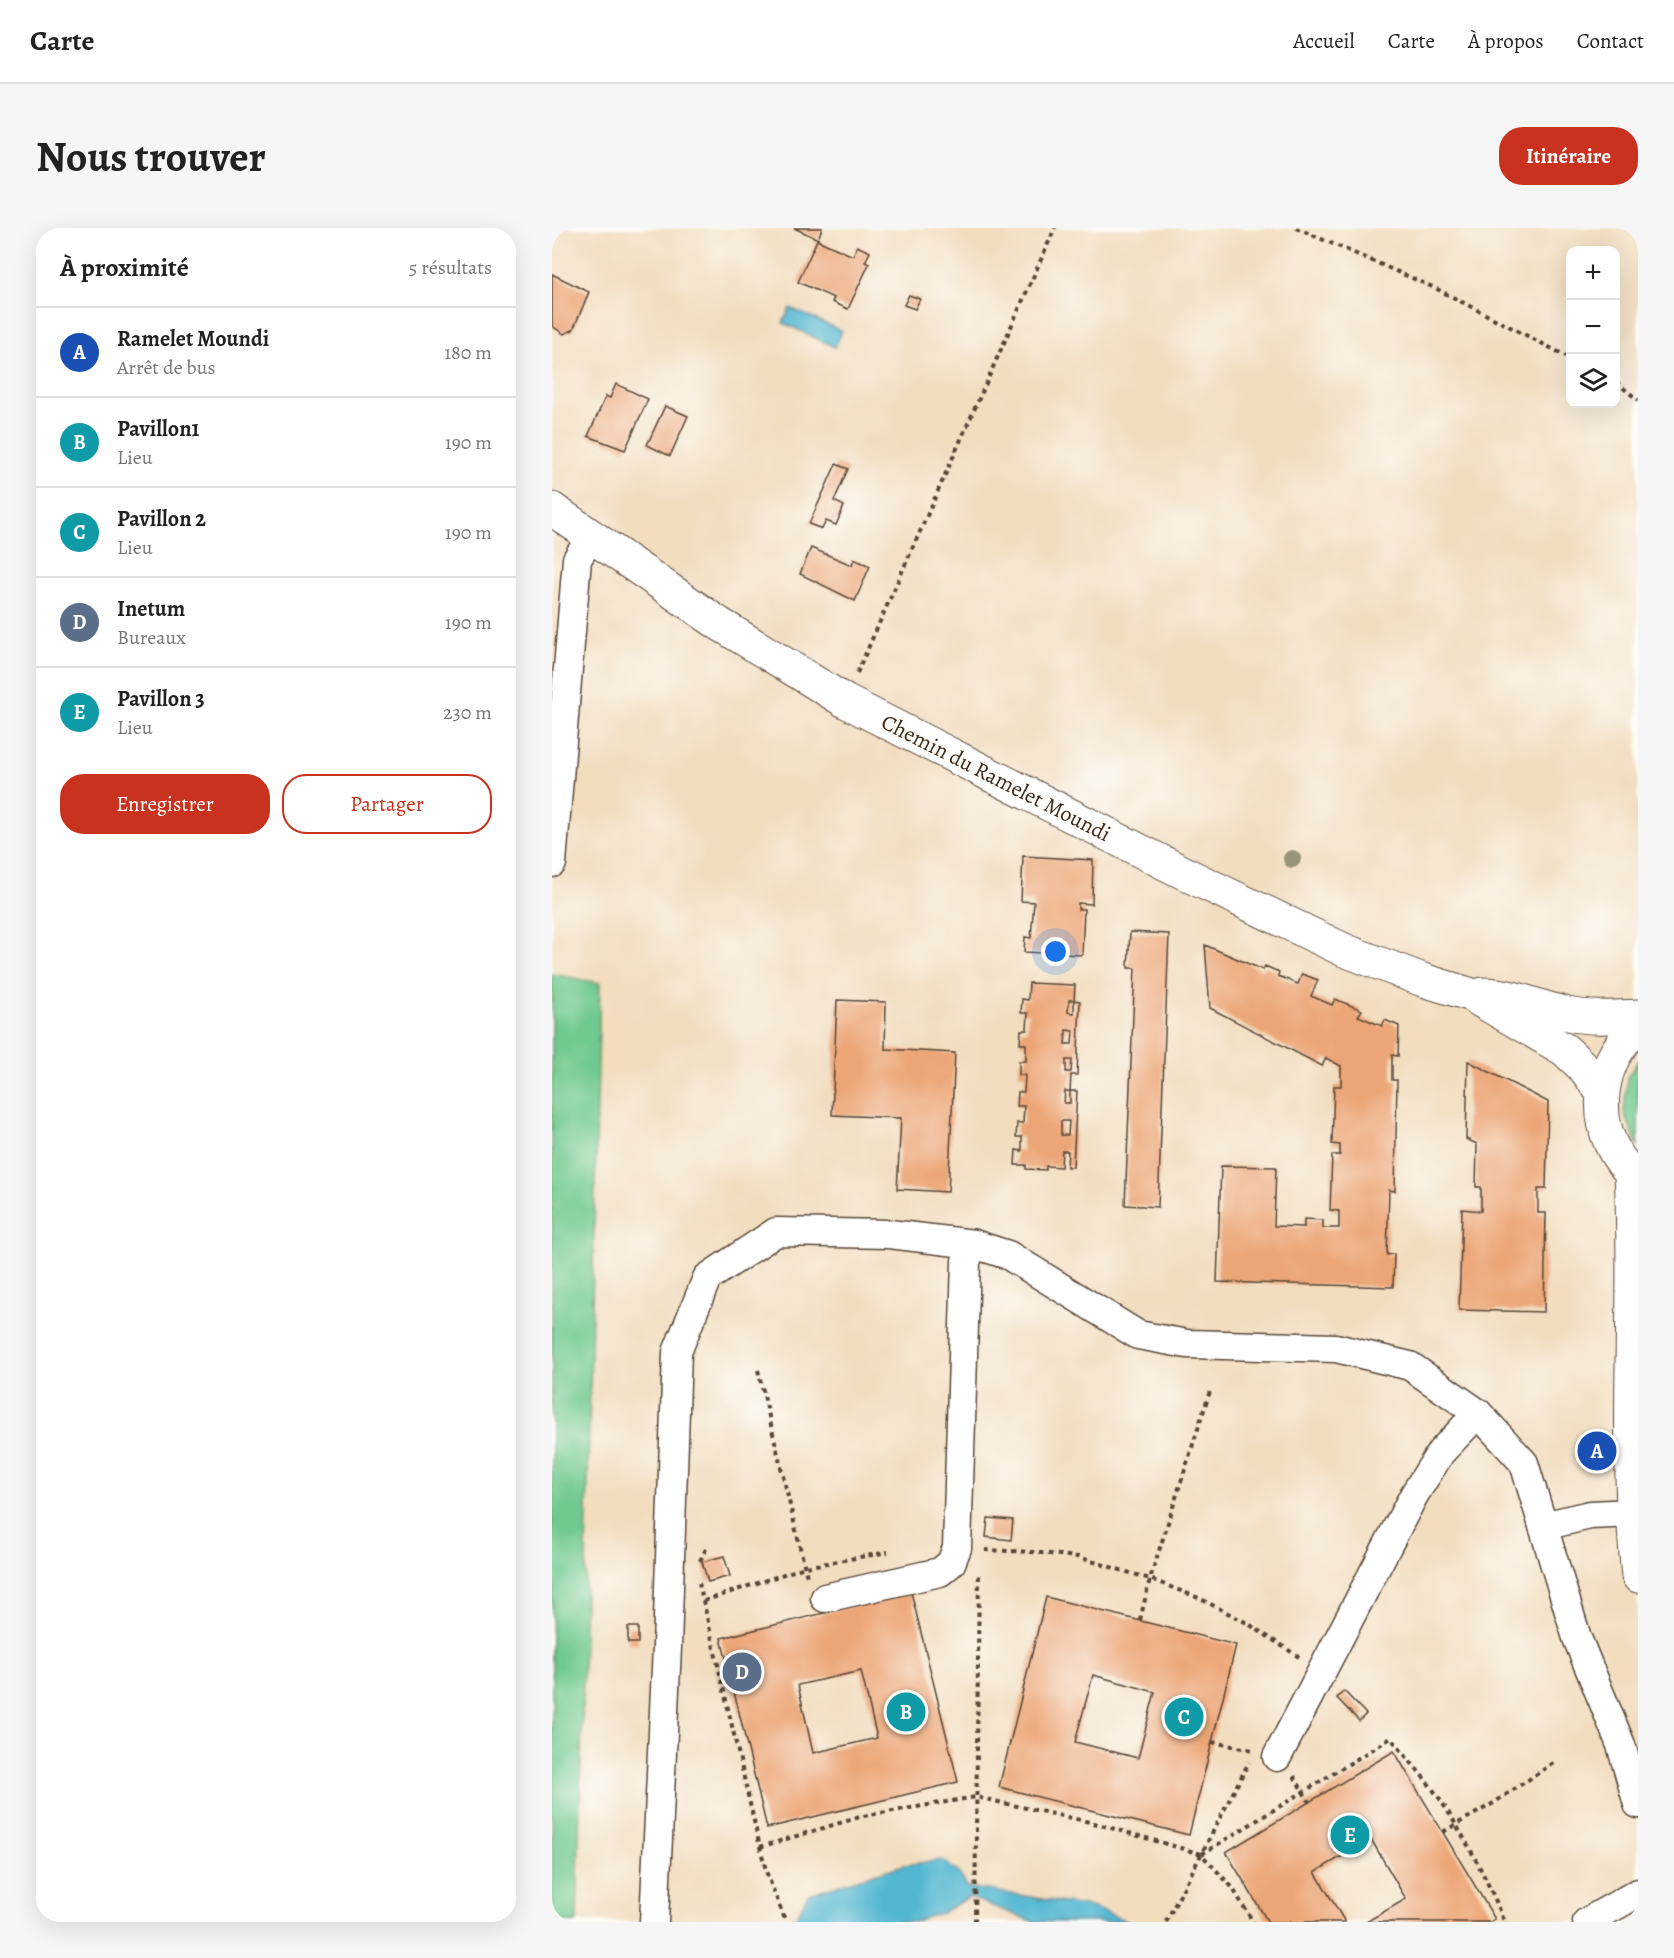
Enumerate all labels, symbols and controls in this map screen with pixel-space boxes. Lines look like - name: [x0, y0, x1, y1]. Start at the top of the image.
- text: Carte: [30, 22, 95, 60]
- text: Accueil: [1293, 27, 1355, 55]
- text: Carte: [1388, 27, 1435, 55]
- text: À propos: [1468, 27, 1544, 55]
- text: Contact: [1577, 27, 1644, 55]
- button: Itinéraire: [1499, 127, 1638, 185]
- text: Nous trouver: [36, 128, 266, 185]
- map controls: [1566, 246, 1620, 408]
- button: +: [1566, 246, 1620, 300]
- text: À proximité: [60, 250, 189, 285]
- text: 5 résultats: [409, 254, 492, 281]
- button: −: [1566, 300, 1620, 354]
- text: Ramelet Moundi: [117, 324, 269, 354]
- text: A: [73, 339, 86, 366]
- text: 180 m: [444, 339, 492, 366]
- text: Arrêt de bus: [117, 354, 216, 381]
- button: layers: [1566, 354, 1620, 408]
- text: Pavillon1: [117, 414, 199, 444]
- text: B: [73, 429, 86, 456]
- text: 190 m: [445, 429, 492, 456]
- text: Lieu: [117, 444, 153, 471]
- text: Pavillon 2: [117, 504, 206, 534]
- text: C: [73, 519, 86, 546]
- text: 190 m: [445, 519, 492, 546]
- text: Lieu: [117, 534, 153, 561]
- text: Inetum: [117, 594, 185, 624]
- text: D: [73, 609, 86, 636]
- text: 190 m: [445, 609, 492, 636]
- text: Bureaux: [117, 624, 186, 651]
- text: Pavillon 3: [117, 684, 205, 714]
- text: E: [74, 699, 85, 726]
- text: 230 m: [443, 699, 492, 726]
- street label: Chemin du Ramelet Moundi: [876, 707, 1116, 849]
- text: Lieu: [117, 714, 153, 741]
- button: Enregistrer: [60, 774, 270, 834]
- button: Partager: [282, 774, 492, 834]
- your location: [1041, 937, 1070, 966]
- pin: A: [1578, 1428, 1616, 1474]
- pin: D: [722, 1650, 762, 1694]
- pin: B: [886, 1690, 926, 1734]
- pin: C: [1164, 1694, 1204, 1740]
- pin: E: [1330, 1812, 1370, 1858]

